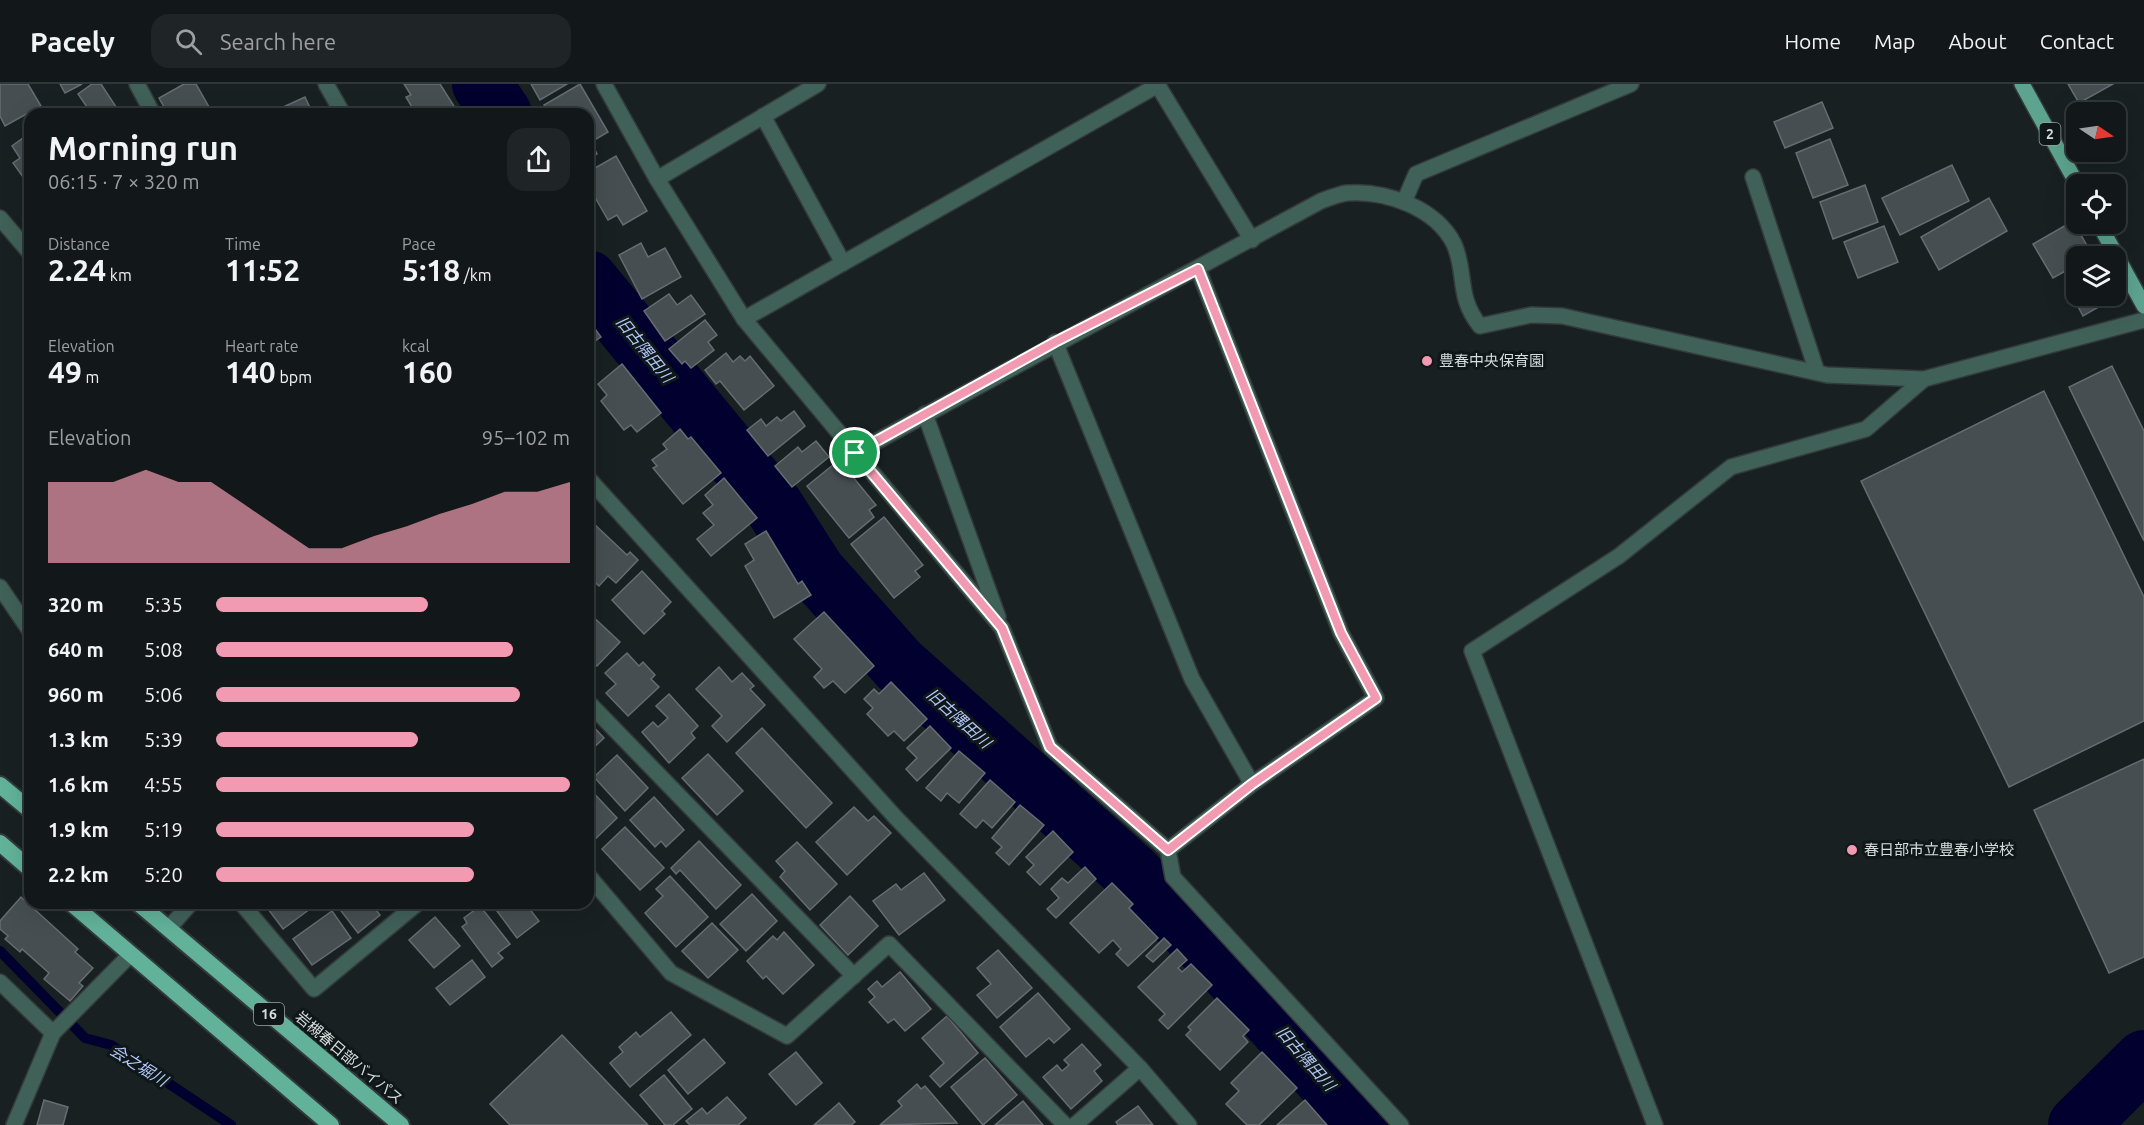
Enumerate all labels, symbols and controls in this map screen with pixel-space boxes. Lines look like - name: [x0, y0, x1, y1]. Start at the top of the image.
- search box: [151, 14, 571, 68]
- icon: search: [172, 25, 205, 58]
- text: Pacely: [30, 26, 115, 57]
- text: Search here: [220, 29, 336, 54]
- text: Home: [1784, 29, 1841, 53]
- text: Map: [1874, 29, 1915, 53]
- text: About: [1948, 29, 2007, 53]
- text: Contact: [2040, 29, 2114, 53]
- north arrow: [2066, 102, 2126, 162]
- map controls: [2066, 102, 2126, 306]
- road number: 2: [2040, 123, 2060, 145]
- button: share: [507, 128, 570, 191]
- text: Morning run: [48, 129, 238, 166]
- text: 06:15 · 7 × 320 m: [48, 170, 200, 193]
- button: locate: [2066, 174, 2126, 234]
- text: Distance: [48, 235, 110, 253]
- text: Time: [225, 235, 261, 253]
- text: Pace: [402, 235, 436, 253]
- button: layers: [2066, 246, 2126, 306]
- text: 2.24: [48, 253, 106, 287]
- text: 11:52: [225, 253, 300, 287]
- text: 5:18: [402, 253, 460, 287]
- text: km: [106, 266, 132, 284]
- text: /km: [460, 266, 492, 284]
- water label: 旧古隅田川: [613, 312, 678, 387]
- text: Elevation: [48, 337, 115, 355]
- text: Heart rate: [225, 337, 299, 355]
- text: kcal: [402, 337, 430, 355]
- place label: 豊春中央保育園: [1439, 352, 1544, 369]
- marker: 豊春中央保育園: [1420, 354, 1434, 368]
- text: 49: [48, 355, 82, 389]
- text: 140: [225, 355, 276, 389]
- text: 160: [402, 355, 453, 389]
- text: m: [82, 368, 99, 386]
- text: bpm: [276, 368, 312, 386]
- text: Elevation: [48, 426, 131, 449]
- text: 95–102 m: [482, 426, 570, 449]
- pin: [829, 427, 880, 478]
- icon: arrive: [838, 436, 871, 469]
- text: 320 m: [48, 593, 104, 616]
- text: 5:35: [144, 593, 183, 616]
- text: 640 m: [48, 638, 104, 661]
- text: 5:08: [144, 638, 183, 661]
- text: 960 m: [48, 683, 104, 706]
- text: 5:06: [144, 683, 183, 706]
- water label: 旧古隅田川: [923, 685, 996, 753]
- text: 1.3 km: [48, 728, 109, 751]
- text: 5:39: [144, 728, 183, 751]
- text: 1.6 km: [48, 773, 109, 796]
- text: 4:55: [144, 773, 183, 796]
- text: 1.9 km: [48, 818, 109, 841]
- text: 5:19: [144, 818, 183, 841]
- place label: 春日部市立豊春小学校: [1864, 841, 2014, 858]
- marker: 春日部市立豊春小学校: [1845, 843, 1859, 857]
- text: 2.2 km: [48, 863, 109, 886]
- text: 5:20: [144, 863, 183, 886]
- road number: 16: [254, 1003, 284, 1025]
- street label: 岩槻春日部バイパス: [292, 1008, 406, 1107]
- water label: 旧古隅田川: [1273, 1022, 1340, 1096]
- water label: 会之堀川: [107, 1040, 173, 1091]

